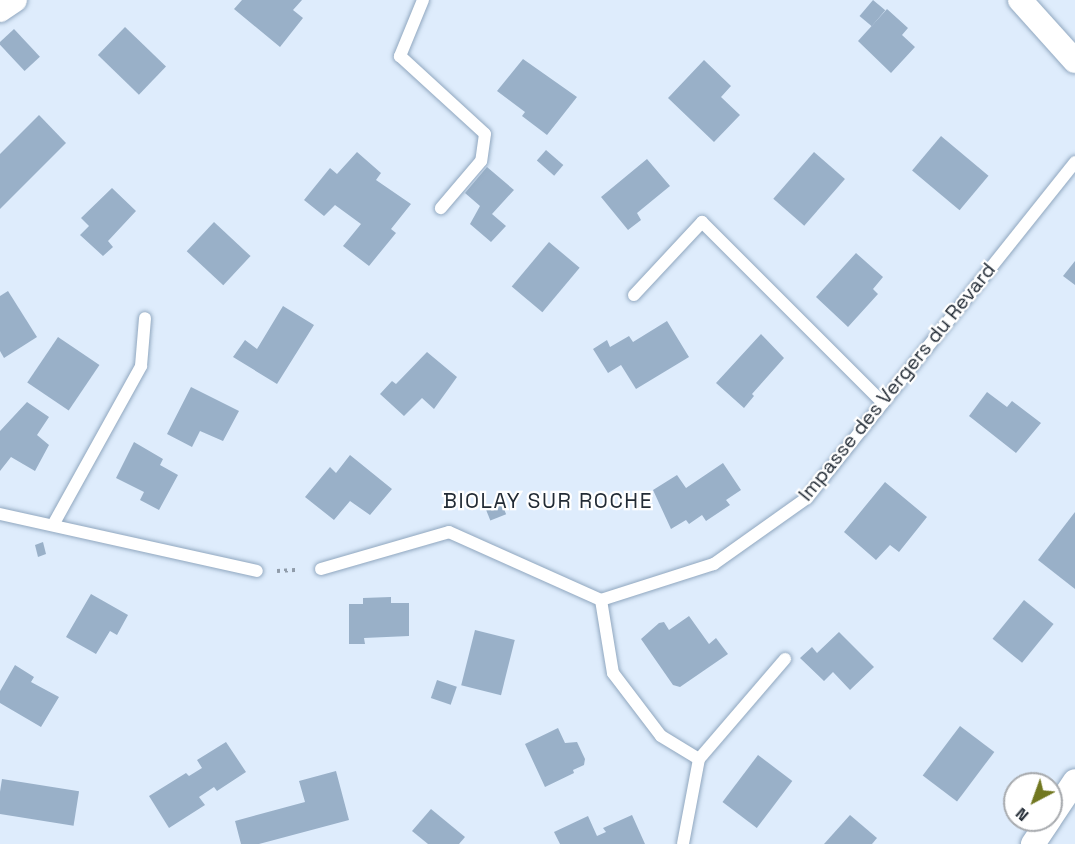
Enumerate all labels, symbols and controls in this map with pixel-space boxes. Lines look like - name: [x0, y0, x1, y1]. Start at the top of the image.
- street label: Impasse des Vergers du Revard: [793, 258, 1001, 506]
- district label: BIOLAY SUR ROCHE: [443, 488, 653, 514]
- north arrow: [1003, 772, 1063, 832]
- text: N: [1011, 803, 1033, 826]

